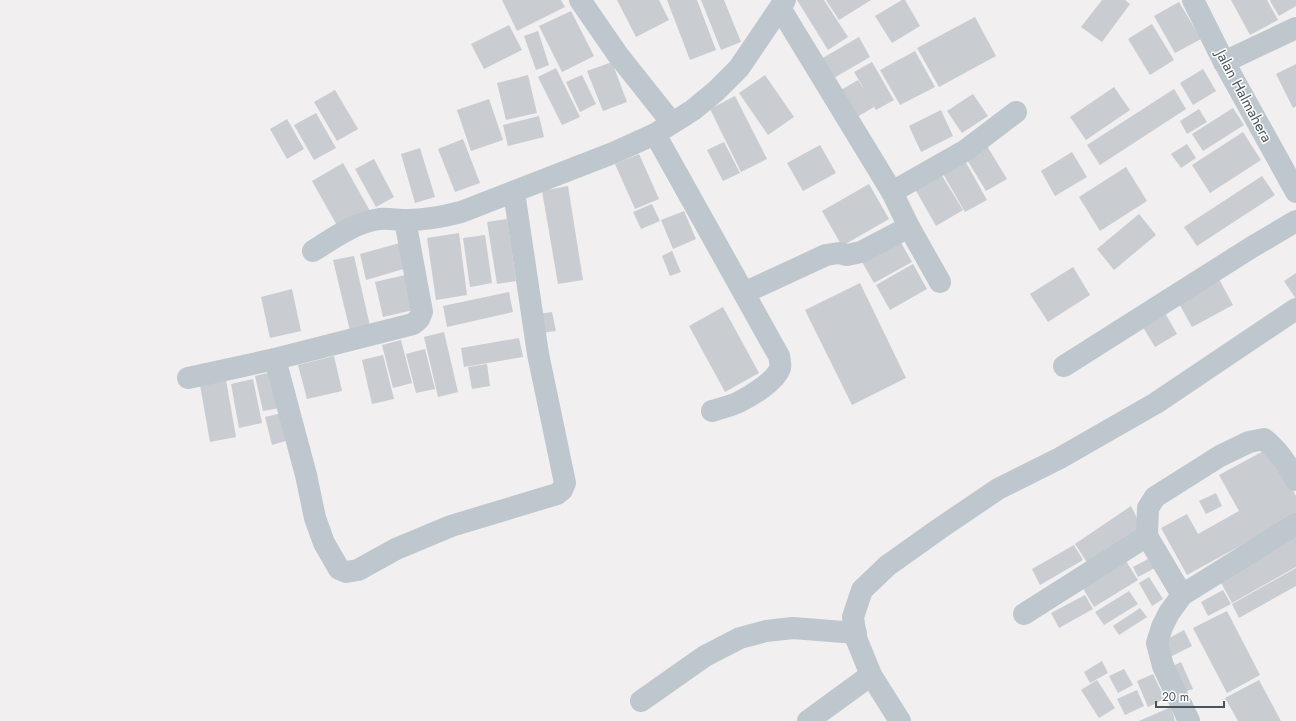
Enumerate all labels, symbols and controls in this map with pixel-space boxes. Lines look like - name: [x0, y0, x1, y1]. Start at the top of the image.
- street label: Jalan Halmahera: [1209, 44, 1278, 146]
- scale bar: [1156, 683, 1224, 709]
- text: 20 m: [1162, 688, 1189, 706]

